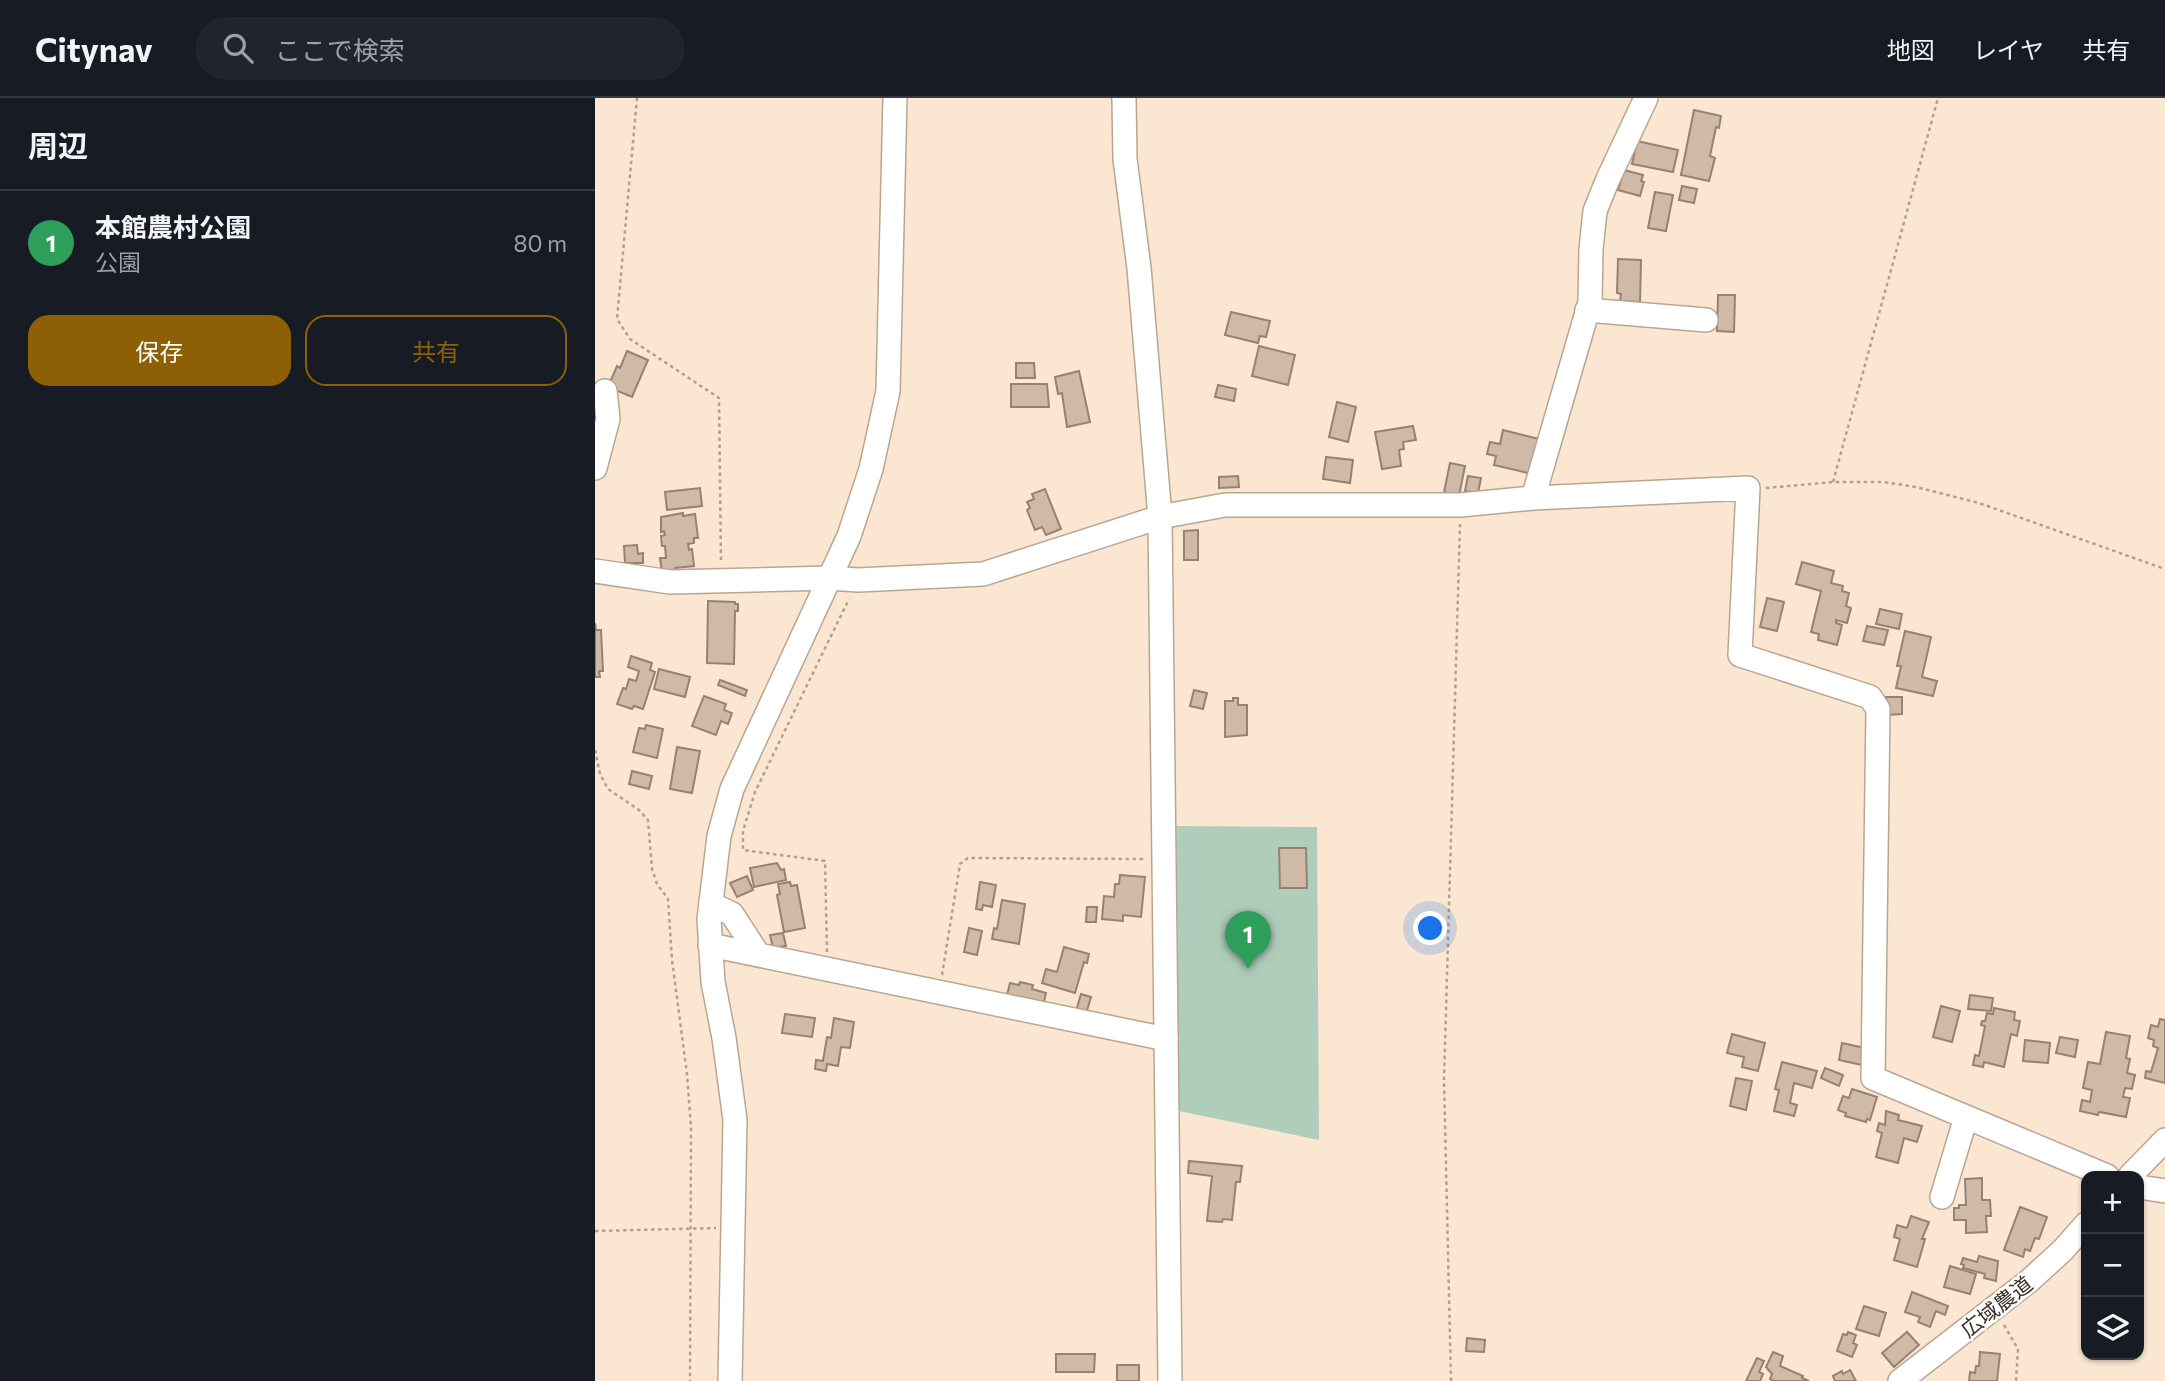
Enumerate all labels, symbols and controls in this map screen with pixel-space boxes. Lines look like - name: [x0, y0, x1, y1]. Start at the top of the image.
- search box: [195, 17, 685, 80]
- text: Citynav: [35, 28, 153, 69]
- icon: search: [219, 29, 257, 67]
- text: ここで検索: [275, 34, 405, 65]
- text: 地図: [1887, 35, 1935, 64]
- text: レイヤ: [1973, 35, 2044, 64]
- text: 共有: [2082, 35, 2130, 64]
- text: 周辺: [28, 126, 88, 163]
- text: 本館農村公園: [95, 211, 251, 242]
- text: 1: [46, 229, 56, 257]
- text: 80 m: [514, 229, 567, 257]
- text: 公園: [95, 248, 141, 276]
- button: 保存: [28, 315, 291, 386]
- button: 共有: [305, 315, 567, 386]
- pin: 1: [1225, 911, 1271, 969]
- your location: [1413, 911, 1447, 945]
- map controls: [2081, 1171, 2144, 1360]
- button: +: [2081, 1171, 2144, 1234]
- button: −: [2081, 1234, 2144, 1297]
- street label: 広域農道: [1955, 1270, 2037, 1342]
- button: layers: [2081, 1297, 2144, 1360]

